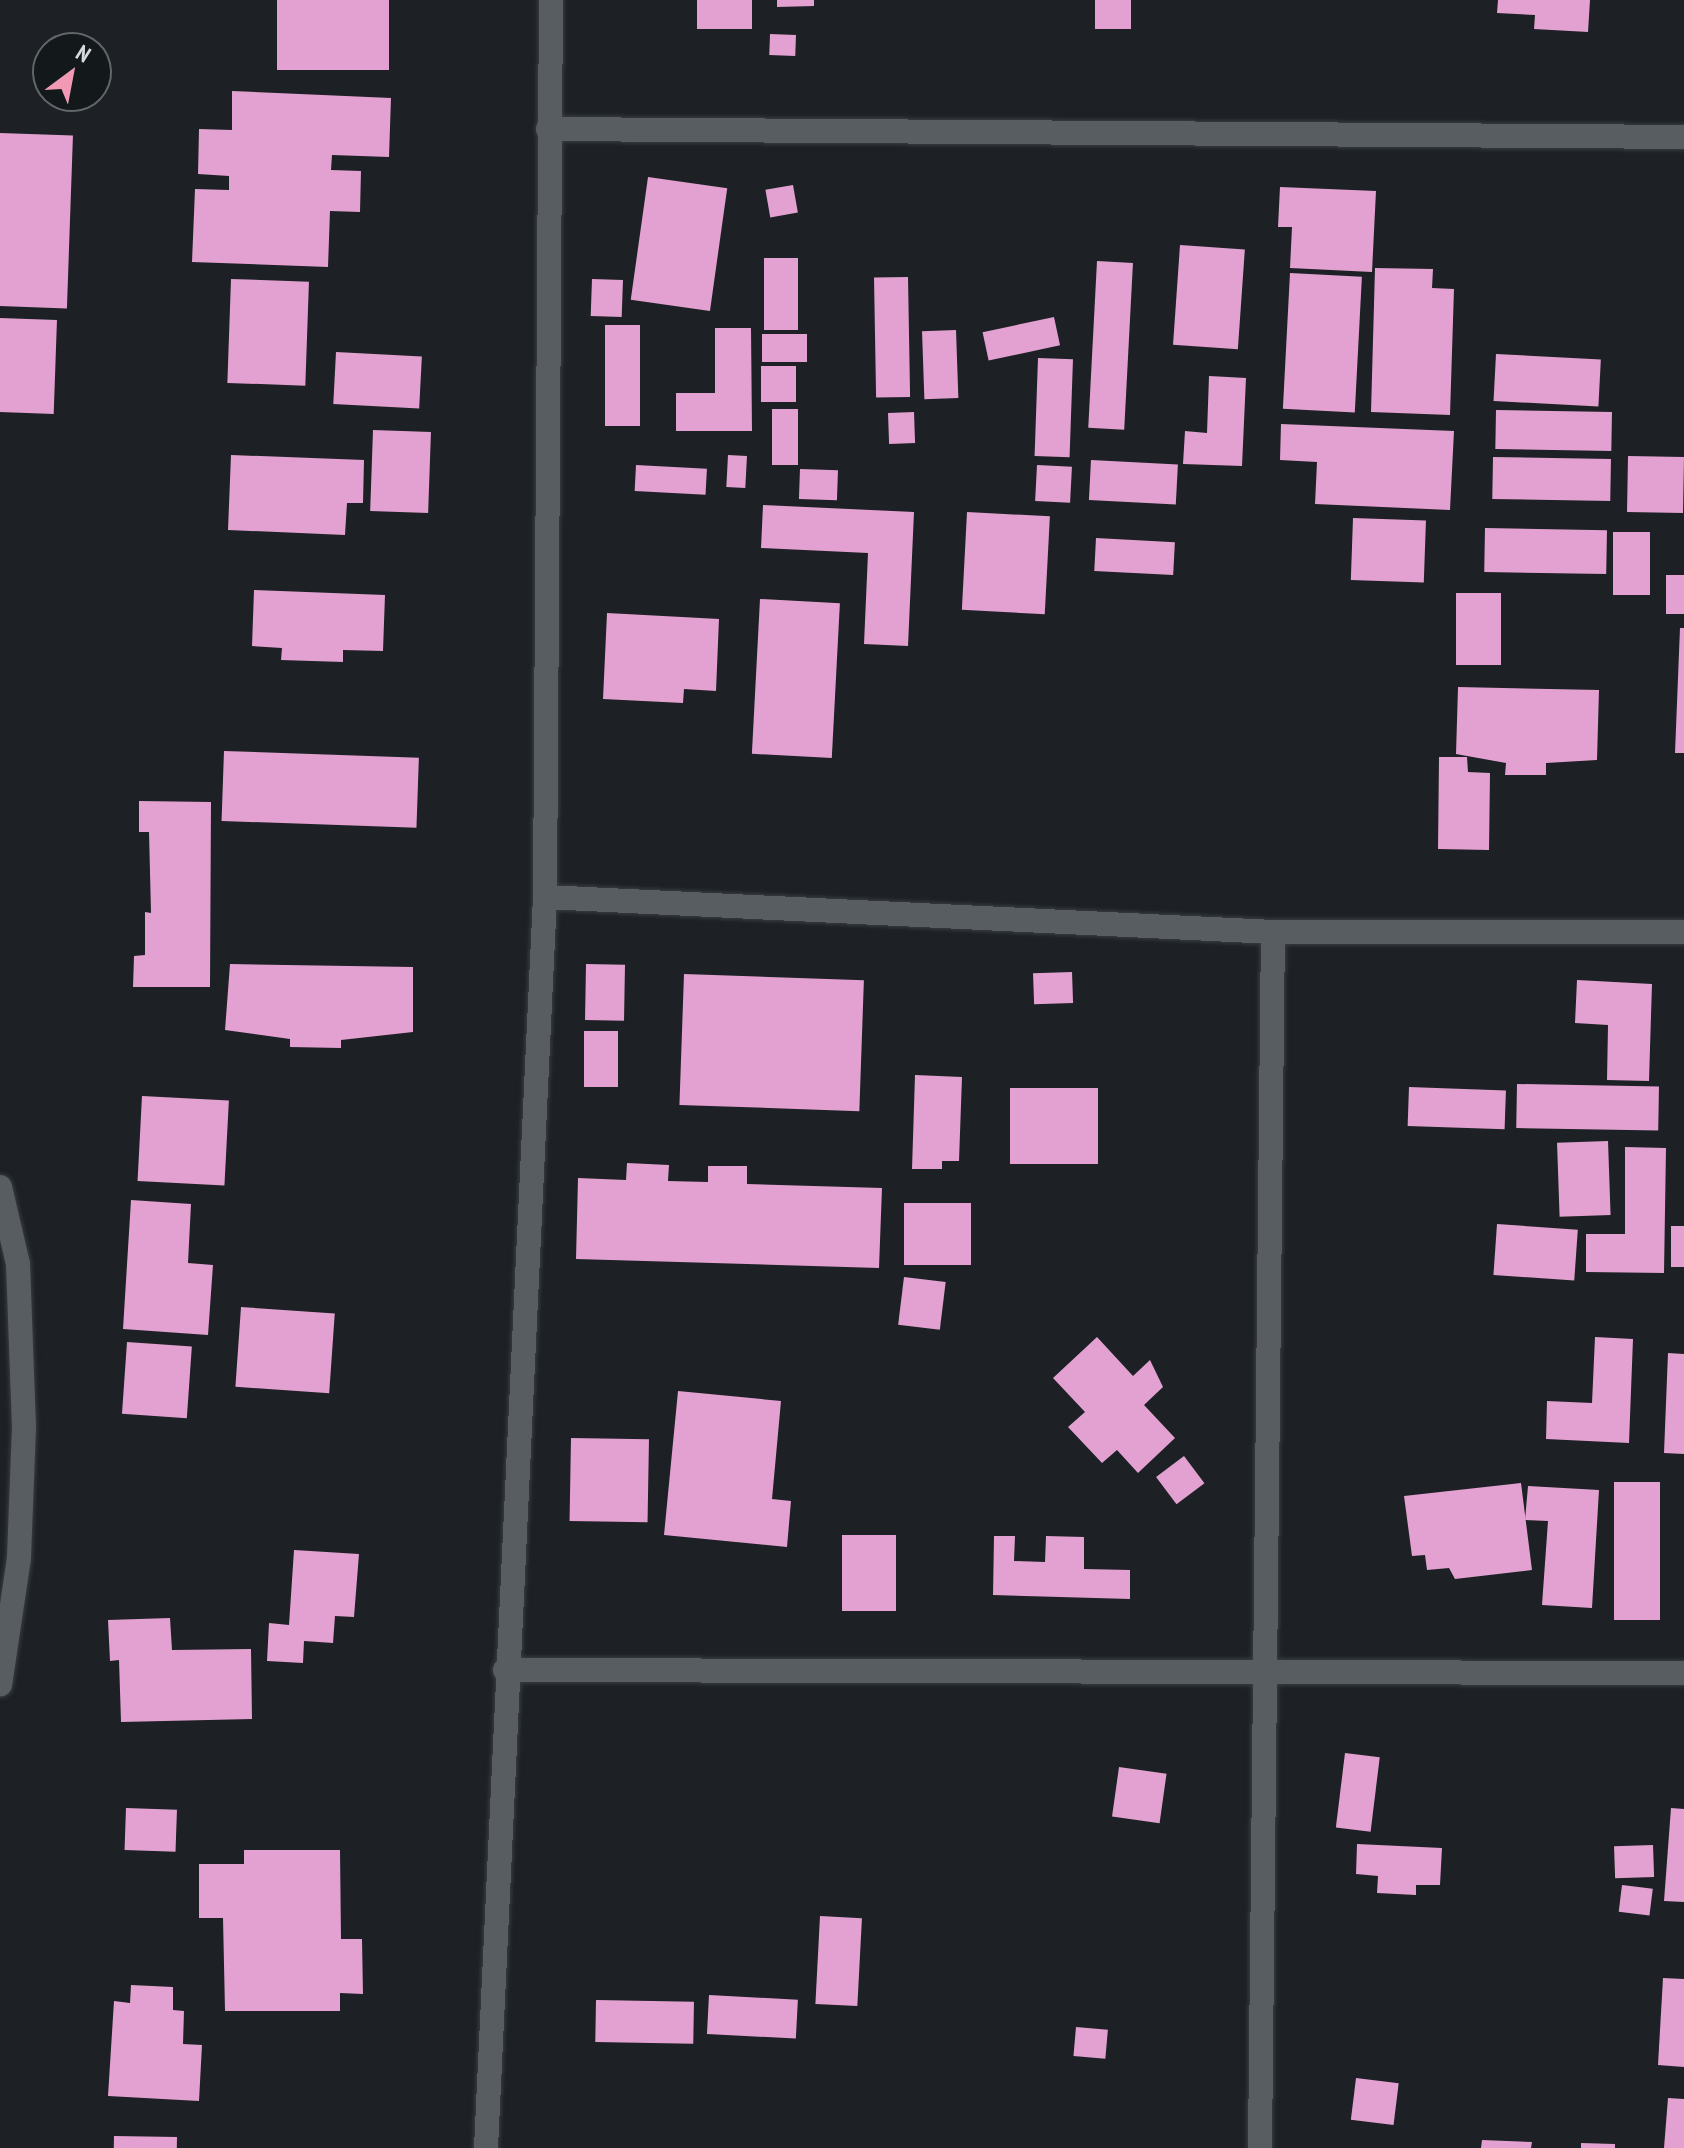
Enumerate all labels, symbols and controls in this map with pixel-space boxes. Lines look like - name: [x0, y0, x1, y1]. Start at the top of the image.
- north arrow: [32, 32, 112, 112]
- text: N: [71, 38, 96, 68]

